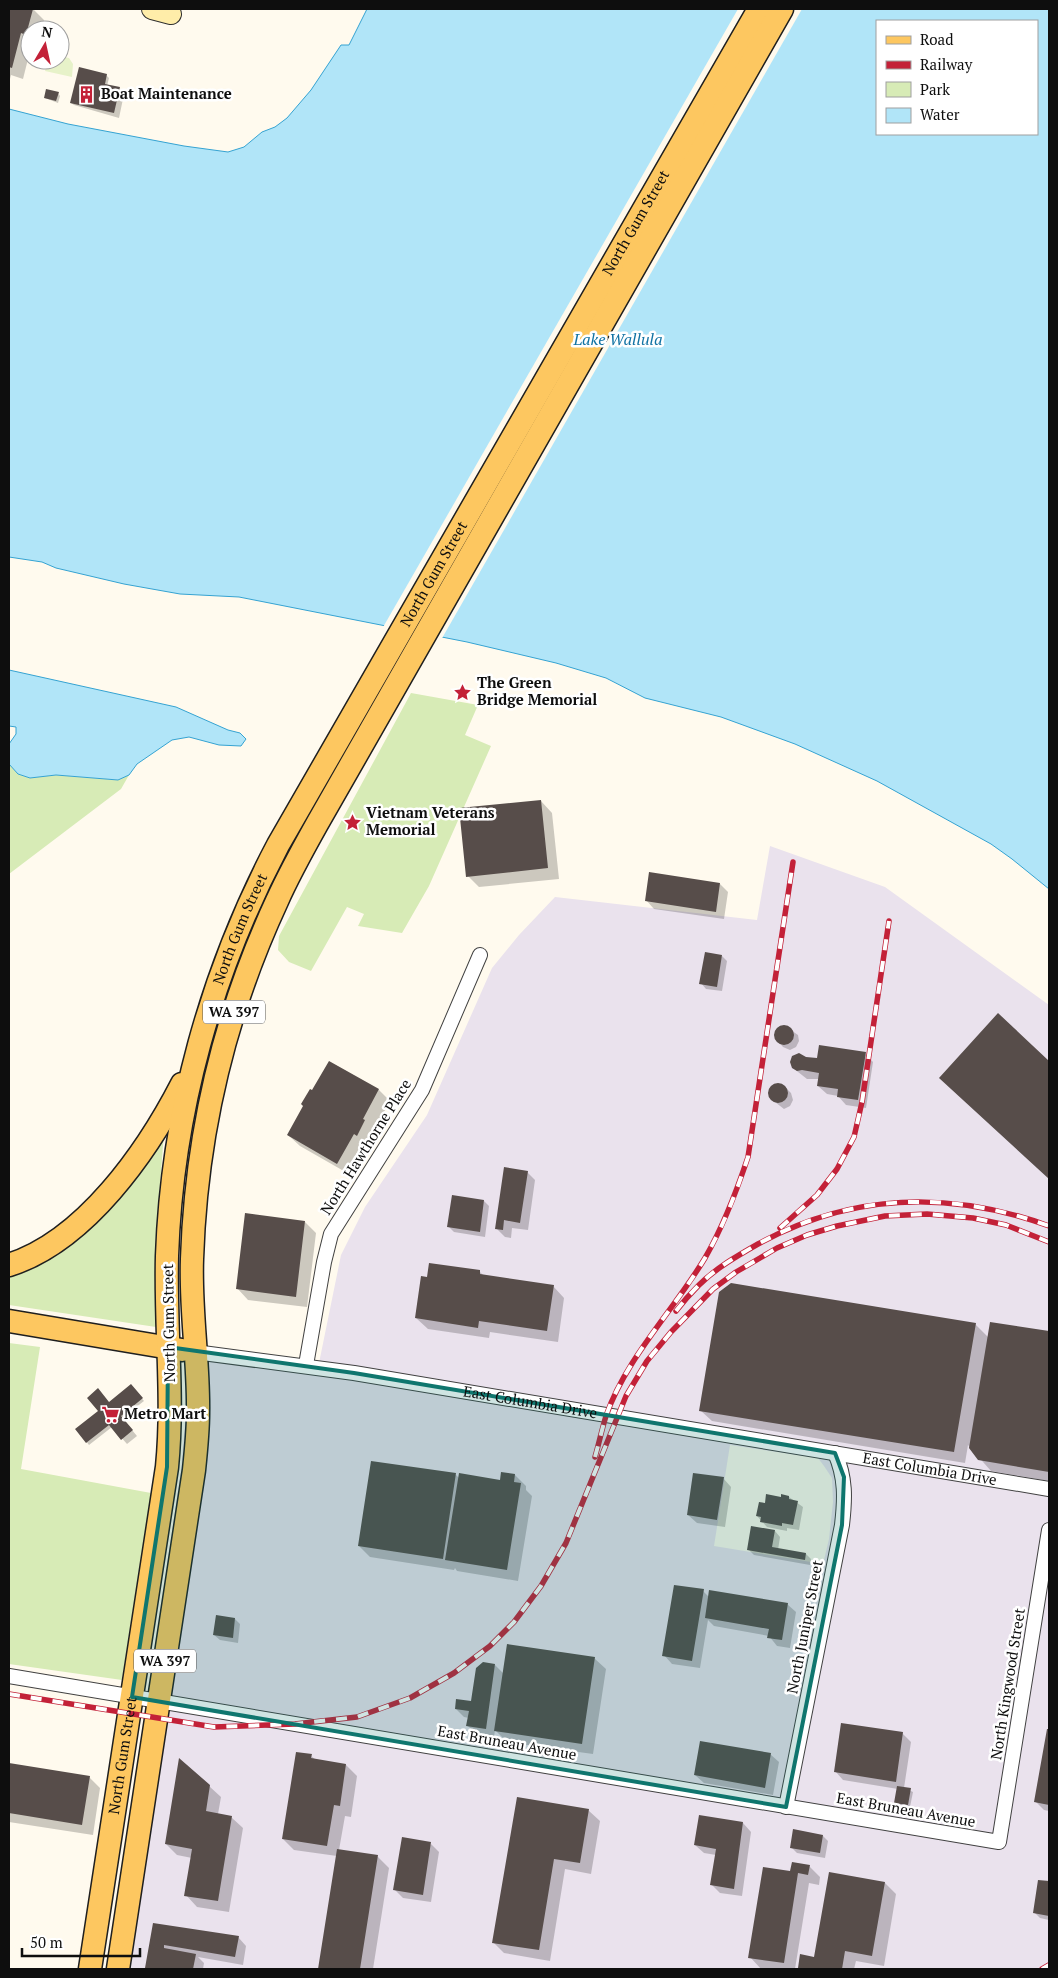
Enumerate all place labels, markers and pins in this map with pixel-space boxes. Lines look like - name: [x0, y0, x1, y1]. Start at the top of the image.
- place label: Boat Maintenance: [101, 83, 232, 103]
- building icon: Boat Maintenance: [77, 84, 97, 104]
- place label: The Green Bridge Memorial: [477, 672, 597, 709]
- place icon: The Green Bridge Memorial: [453, 682, 473, 702]
- place label: Vietnam Veterans Memorial: [366, 802, 495, 839]
- place icon: Vietnam Veterans Memorial: [342, 812, 362, 832]
- place label: Metro Mart: [124, 1403, 206, 1423]
- supermarket icon: Metro Mart: [100, 1404, 120, 1424]

